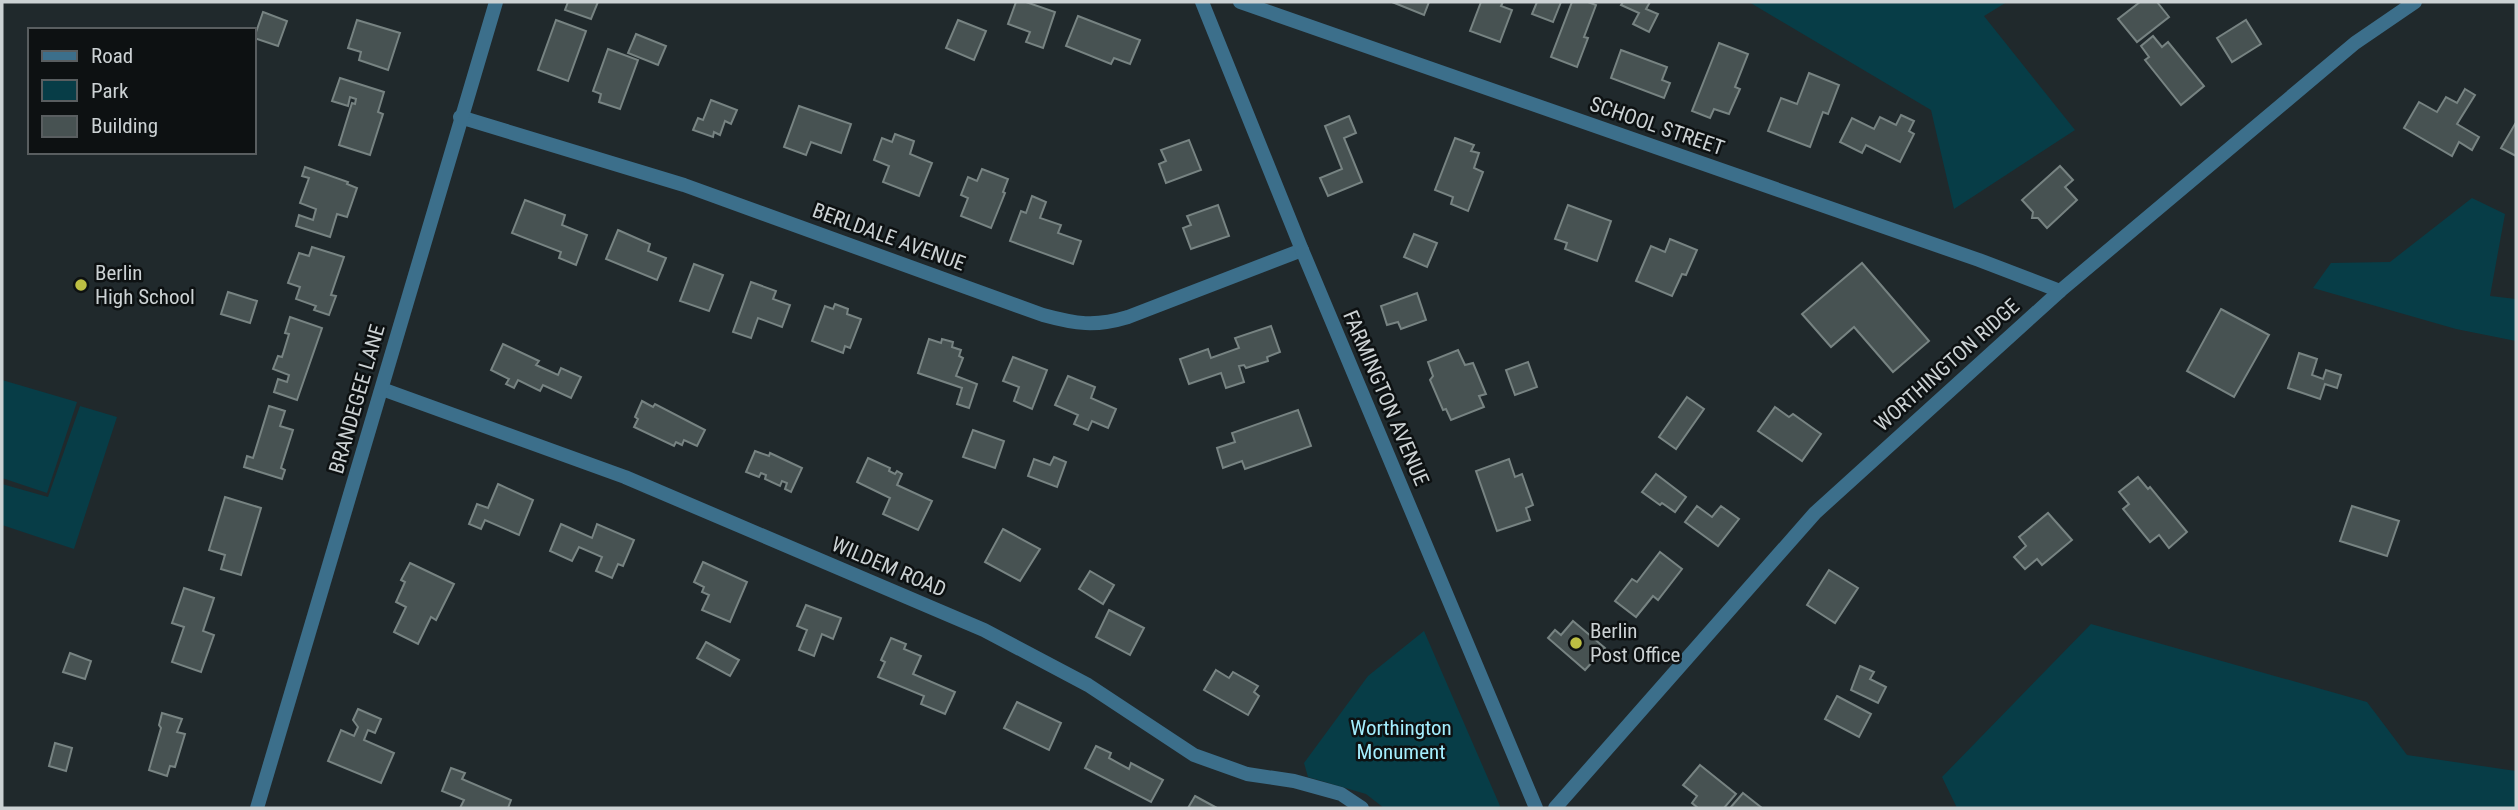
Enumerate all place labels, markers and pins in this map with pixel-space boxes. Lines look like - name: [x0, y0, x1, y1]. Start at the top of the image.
- place label: Berlin High School: [95, 261, 195, 309]
- marker: Berlin High School: [73, 277, 89, 293]
- place label: Berlin Post Office: [1590, 619, 1681, 667]
- marker: Berlin Post Office: [1568, 635, 1584, 651]

